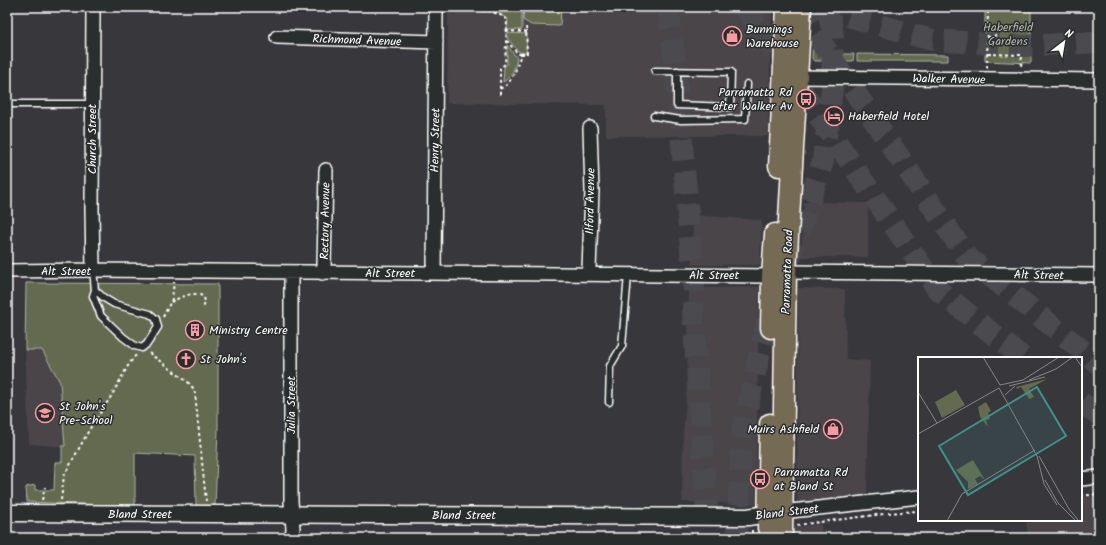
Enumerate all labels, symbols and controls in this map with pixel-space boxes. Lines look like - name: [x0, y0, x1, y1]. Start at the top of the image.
- park label: Haberfield Gardens: [983, 18, 1034, 51]
- place label: Bunnings Warehouse: [746, 20, 799, 53]
- north arrow: [1044, 22, 1084, 62]
- shop icon: Bunnings Warehouse: [721, 25, 743, 47]
- text: N: [1061, 25, 1076, 44]
- street label: Richmond Avenue: [312, 29, 402, 52]
- street label: Walker Avenue: [912, 69, 986, 90]
- place label: Parramatta Rd after Walker Av: [713, 83, 793, 116]
- bus stop icon: Parramatta Rd after Walker Av: [795, 88, 817, 110]
- street label: Church Street: [83, 103, 102, 174]
- hotel icon: Haberfield Hotel: [823, 105, 845, 127]
- street label: Henry Street: [425, 107, 446, 173]
- place label: Haberfield Hotel: [848, 107, 929, 126]
- street label: Ilford Avenue: [580, 167, 601, 235]
- street label: Rectory Avenue: [315, 181, 336, 260]
- street label: Parramatta Road: [777, 228, 799, 315]
- street label: Alt Street: [41, 262, 91, 281]
- street label: Alt Street: [365, 264, 415, 283]
- street label: Alt Street: [689, 266, 739, 285]
- street label: Alt Street: [1014, 266, 1065, 285]
- building icon: Ministry Centre: [184, 319, 206, 341]
- place label: Ministry Centre: [209, 321, 288, 340]
- church icon: St John's: [175, 348, 197, 370]
- place label: St John's: [200, 350, 247, 369]
- inset map: [918, 357, 1082, 521]
- street label: Julia Street: [282, 376, 301, 434]
- place label: St John's Pre-School: [59, 397, 112, 430]
- school or university icon: St John's Pre-School: [34, 402, 56, 424]
- shop icon: Muirs Ashfield: [822, 418, 844, 440]
- place label: Muirs Ashfield: [748, 420, 820, 439]
- place label: Parramatta Rd at Bland St: [774, 463, 849, 496]
- bus stop icon: Parramatta Rd at Bland St: [749, 468, 771, 490]
- street label: Bland Street: [754, 499, 820, 526]
- street label: Bland Street: [108, 505, 172, 524]
- street label: Bland Street: [432, 506, 496, 525]

